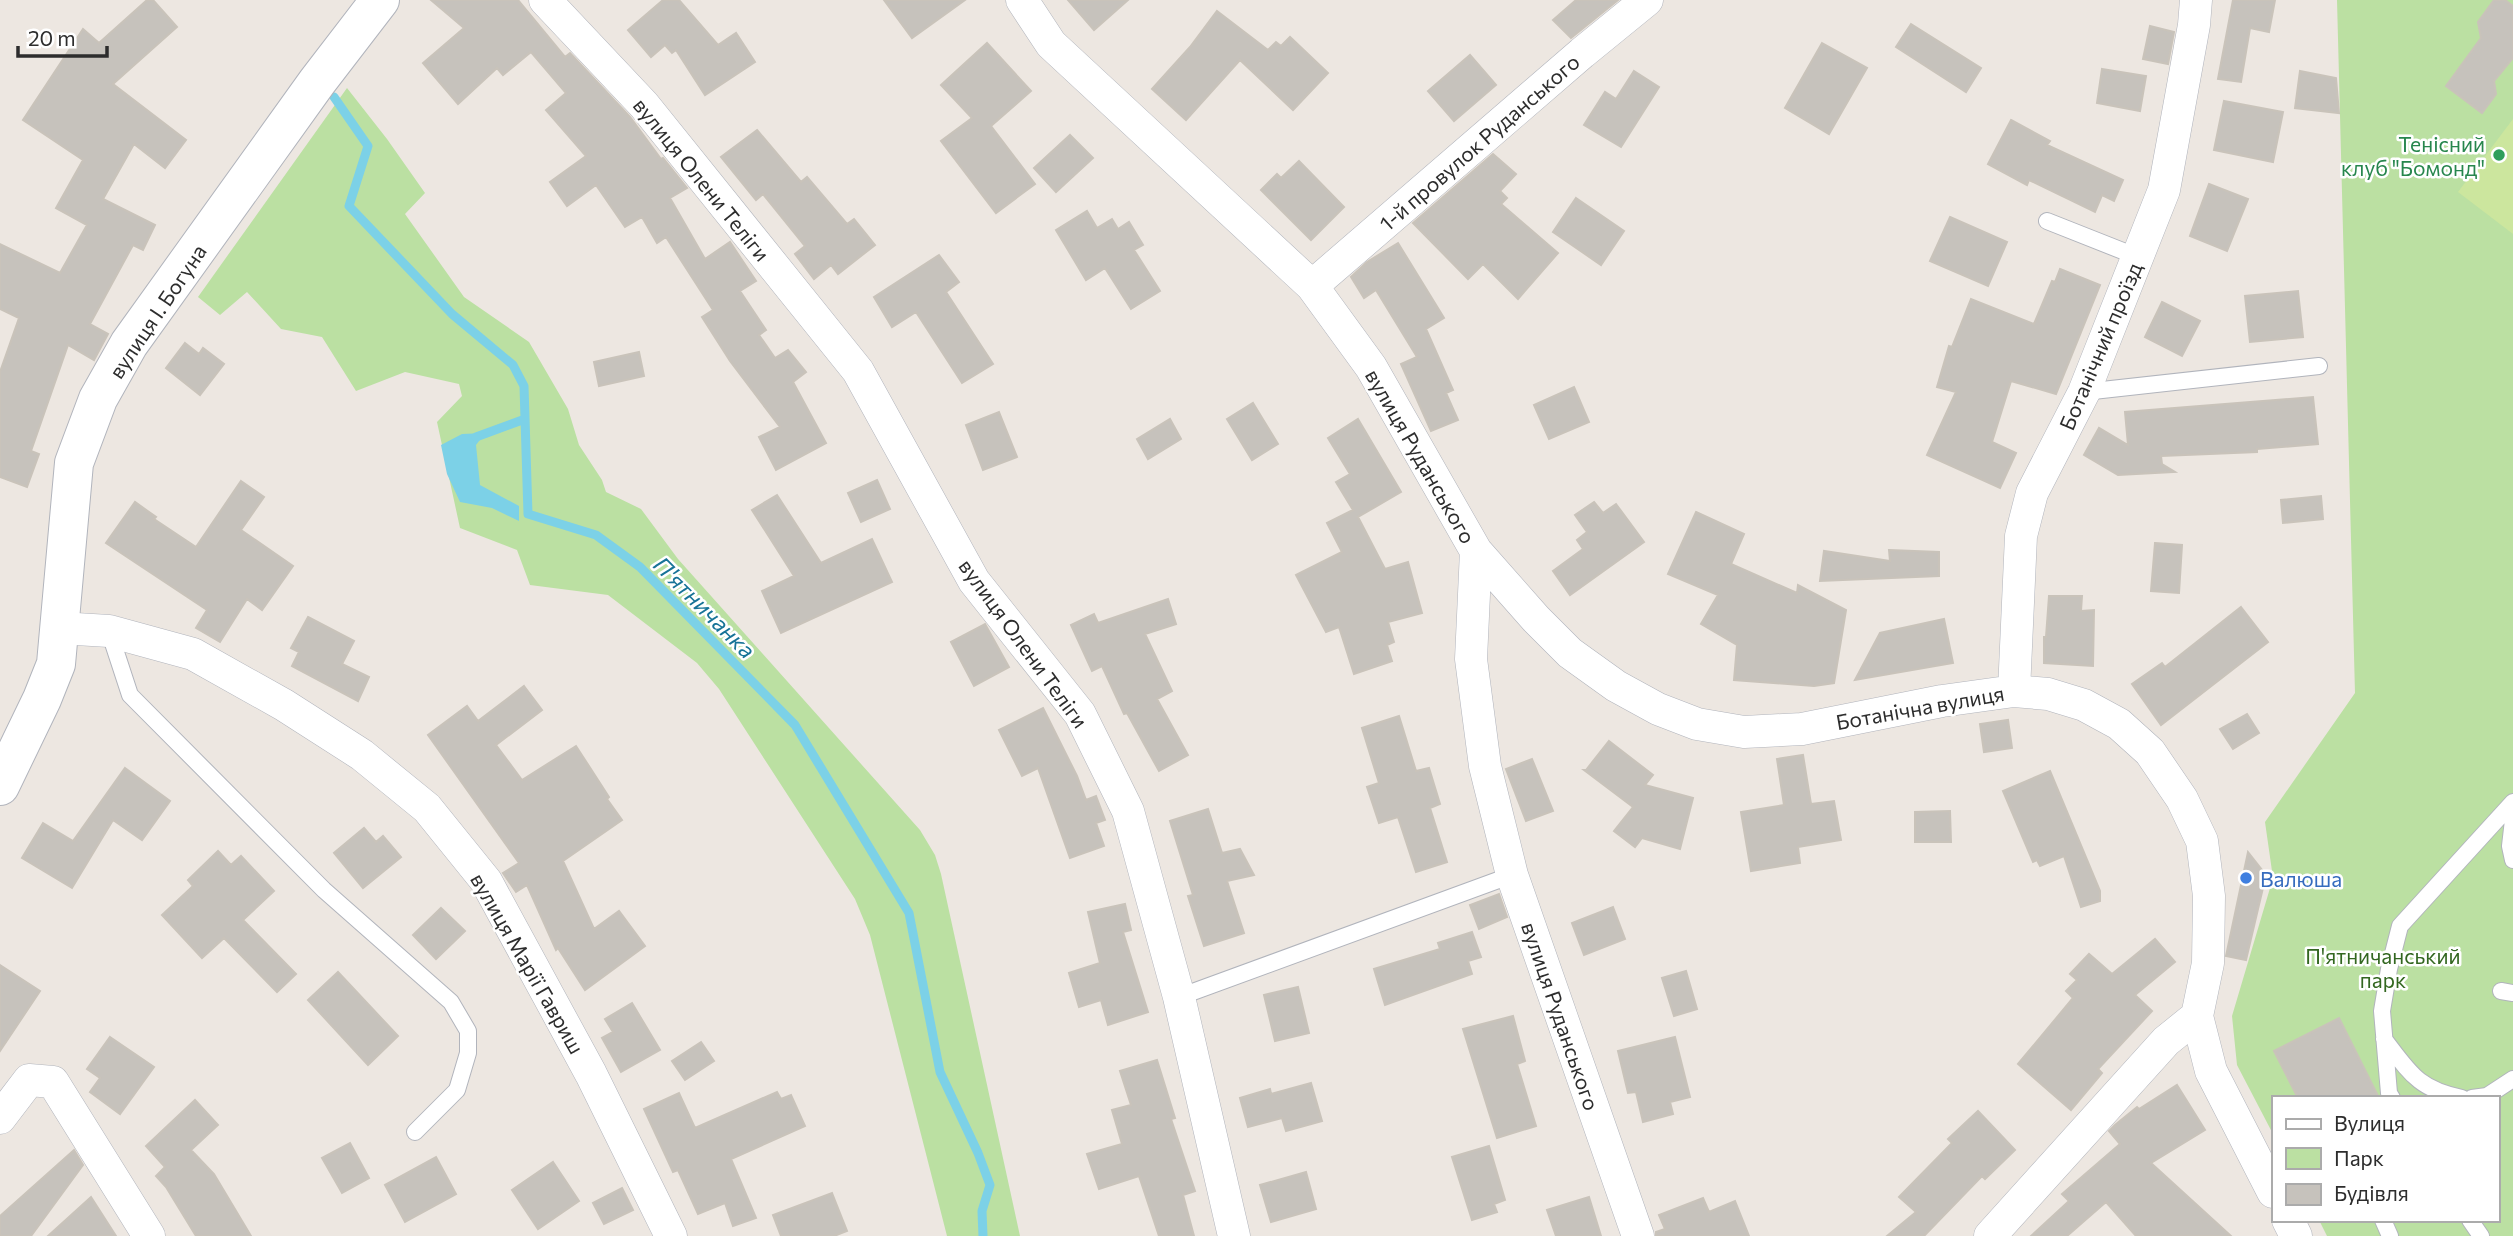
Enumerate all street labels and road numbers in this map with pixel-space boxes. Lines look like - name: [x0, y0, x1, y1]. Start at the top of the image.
- street label: 1-й провулок Руданського: [1374, 48, 1584, 236]
- street label: вулиця Олени Теліги: [629, 92, 775, 266]
- street label: вулиця І. Богуна: [103, 239, 211, 383]
- street label: Ботанічний проїзд: [2053, 258, 2147, 434]
- street label: вулиця Руданського: [1361, 364, 1481, 548]
- street label: вулиця Олени Теліги: [954, 554, 1094, 732]
- street label: Ботанічна вулиця: [1834, 680, 2006, 734]
- street label: вулиця Марії Гавриш: [466, 868, 590, 1058]
- street label: вулиця Руданського: [1517, 919, 1605, 1113]

